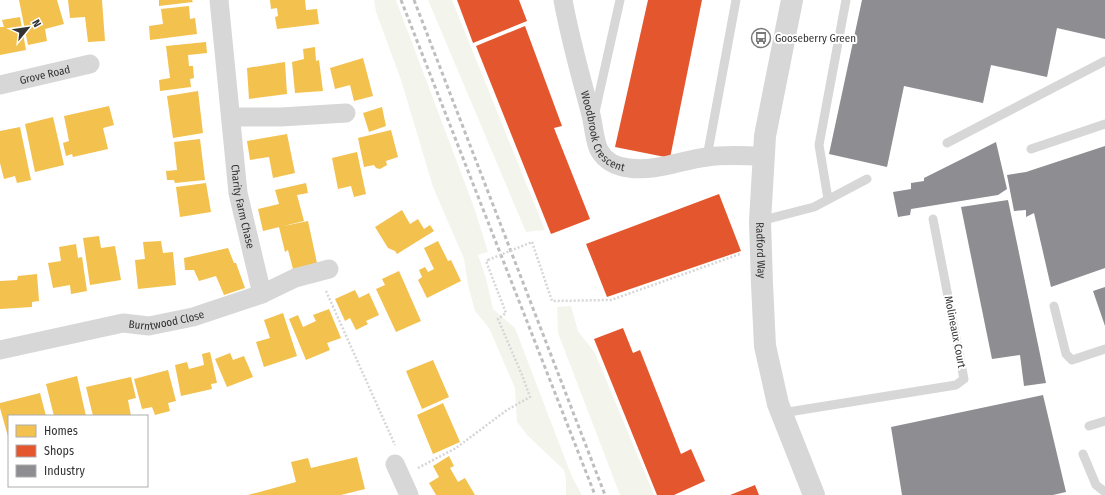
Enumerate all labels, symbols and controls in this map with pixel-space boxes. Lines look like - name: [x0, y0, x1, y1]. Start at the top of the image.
- north arrow: [8, 8, 48, 48]
- text: N: [29, 17, 44, 29]
- bus stop icon: Gooseberry Green: [750, 27, 772, 49]
- place label: Gooseberry Green: [775, 32, 856, 45]
- street label: Grove Road: [18, 62, 71, 87]
- street label: Woodbrook Crescent: [578, 89, 627, 174]
- street label: Charity Farm Chase: [229, 164, 257, 250]
- street label: Radford Way: [754, 222, 768, 279]
- street label: Molineaux Court: [942, 295, 968, 370]
- street label: Burntwood Close: [128, 307, 206, 333]
- legend: [8, 415, 148, 487]
- text: Homes: [44, 424, 78, 438]
- text: Shops: [44, 444, 74, 458]
- text: Industry: [44, 464, 85, 478]

